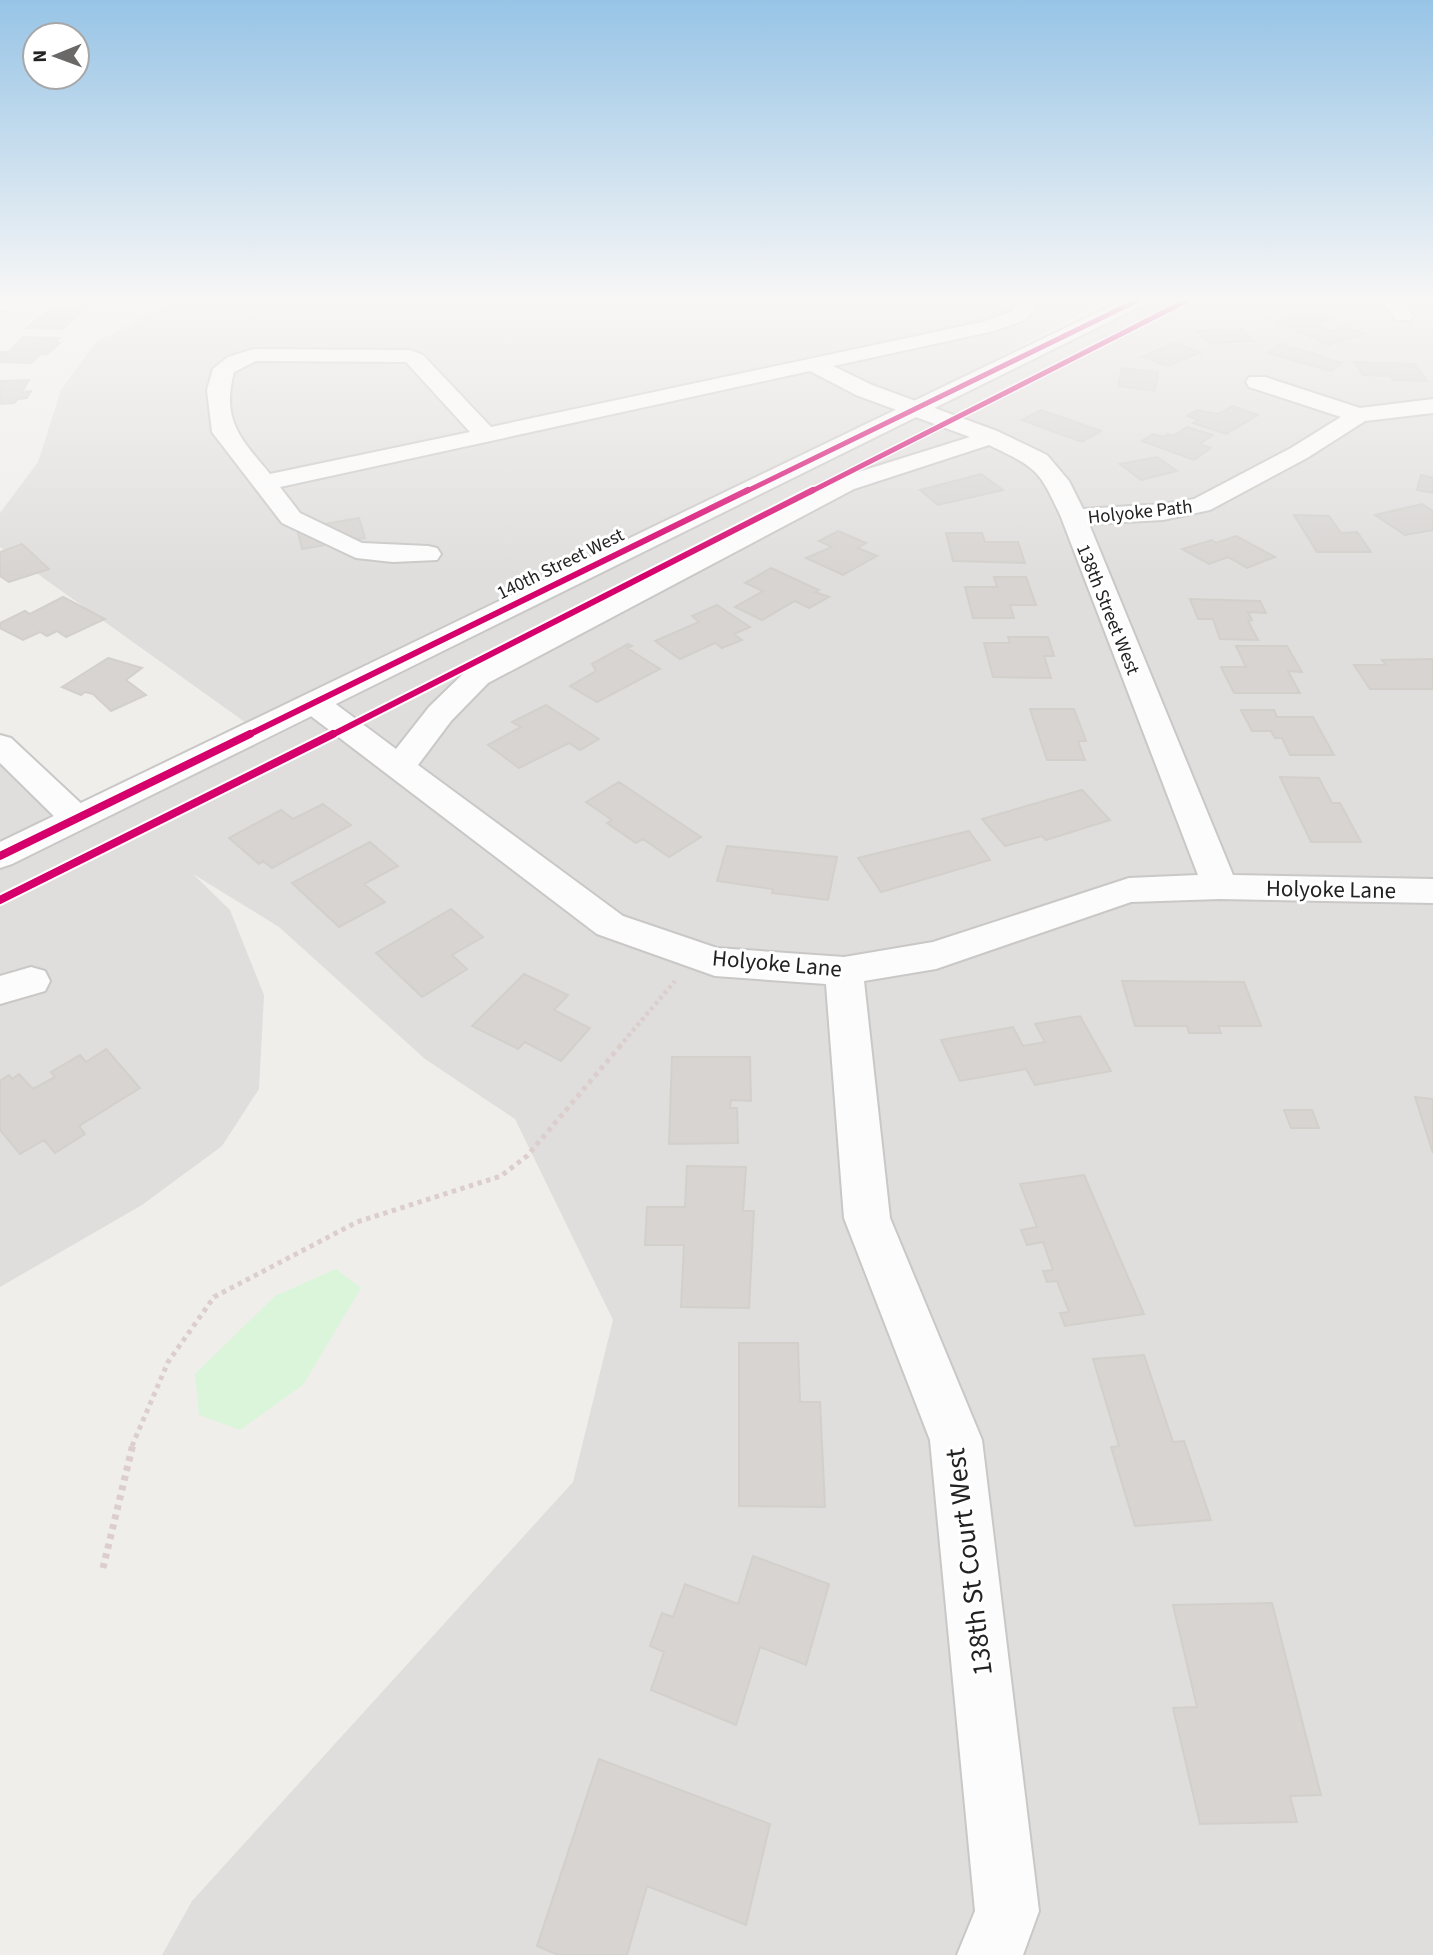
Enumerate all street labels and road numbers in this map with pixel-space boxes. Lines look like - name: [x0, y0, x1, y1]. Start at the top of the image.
- street label: Holyoke Path: [1087, 494, 1194, 531]
- street label: 140th Street West: [492, 522, 629, 607]
- street label: 138th Street West: [1069, 540, 1146, 679]
- street label: Holyoke Lane: [1266, 872, 1396, 907]
- street label: Holyoke Lane: [711, 941, 843, 986]
- street label: 138th St Court West: [935, 1445, 1003, 1678]

